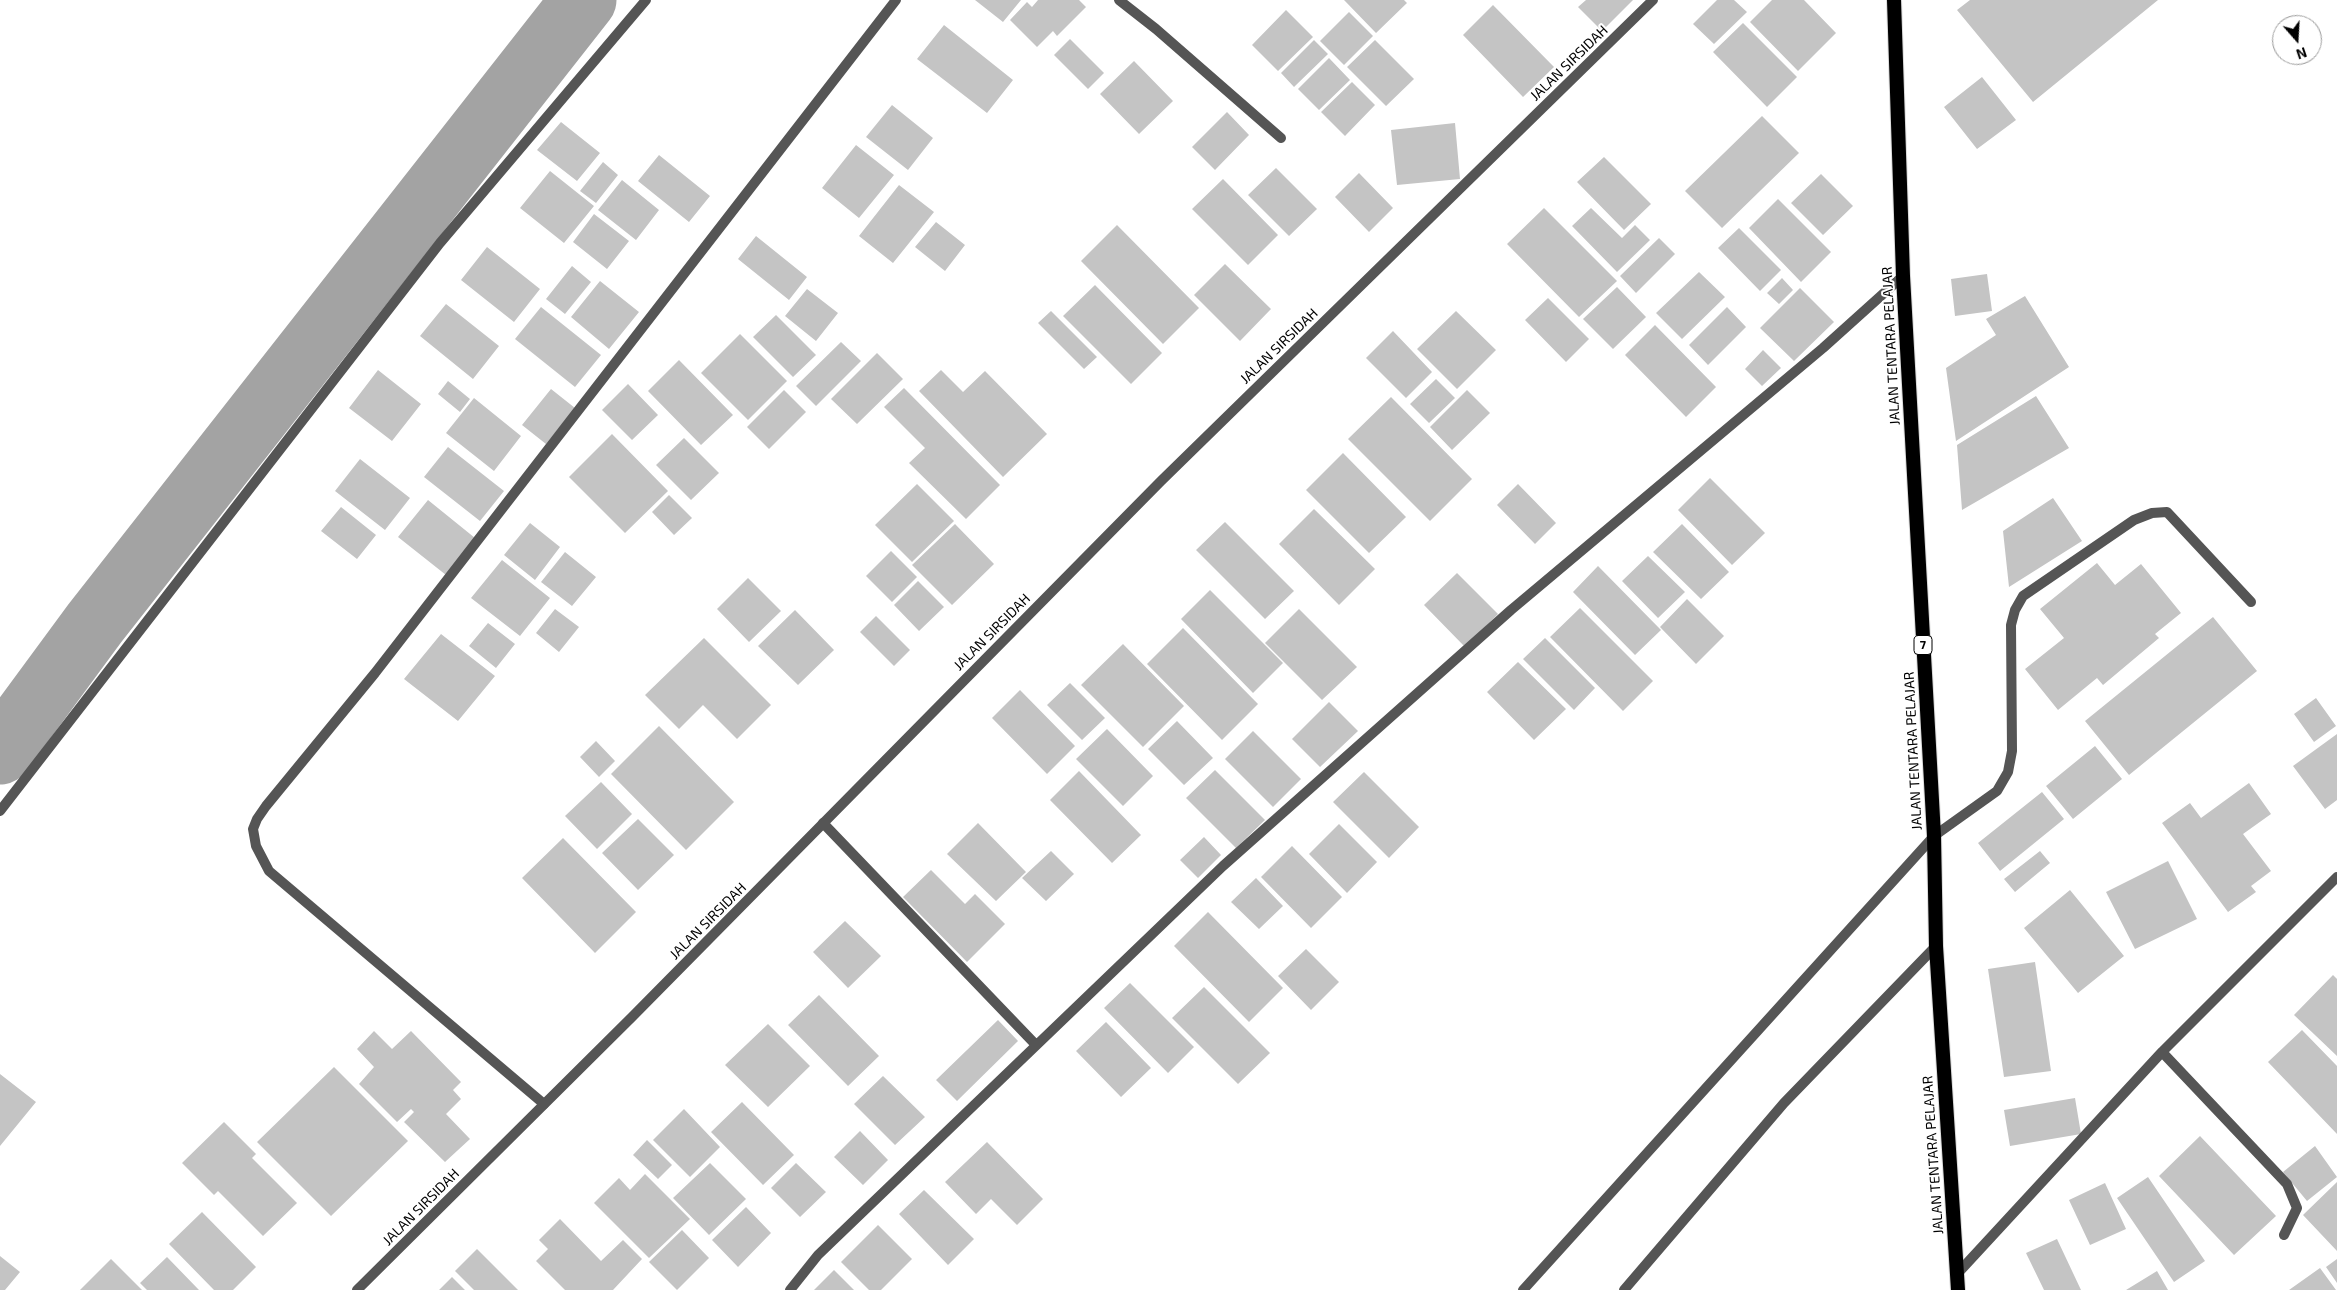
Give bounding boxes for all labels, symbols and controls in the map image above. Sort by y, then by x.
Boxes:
north arrow [2272,15,2322,65]
street label: JALAN SIRSIDAH [1527,22,1611,104]
text: N [2294,44,2309,63]
street label: JALAN TENTARA PELAJAR [1878,266,1904,426]
street label: JALAN SIRSIDAH [1237,305,1321,387]
street label: JALAN SIRSIDAH [950,590,1034,674]
road number: 7 [1914,636,1932,654]
street label: JALAN TENTARA PELAJAR [1900,671,1926,831]
street label: JALAN SIRSIDAH [666,879,750,963]
street label: JALAN TENTARA PELAJAR [1919,1075,1947,1235]
street label: JALAN SIRSIDAH [379,1165,463,1249]

